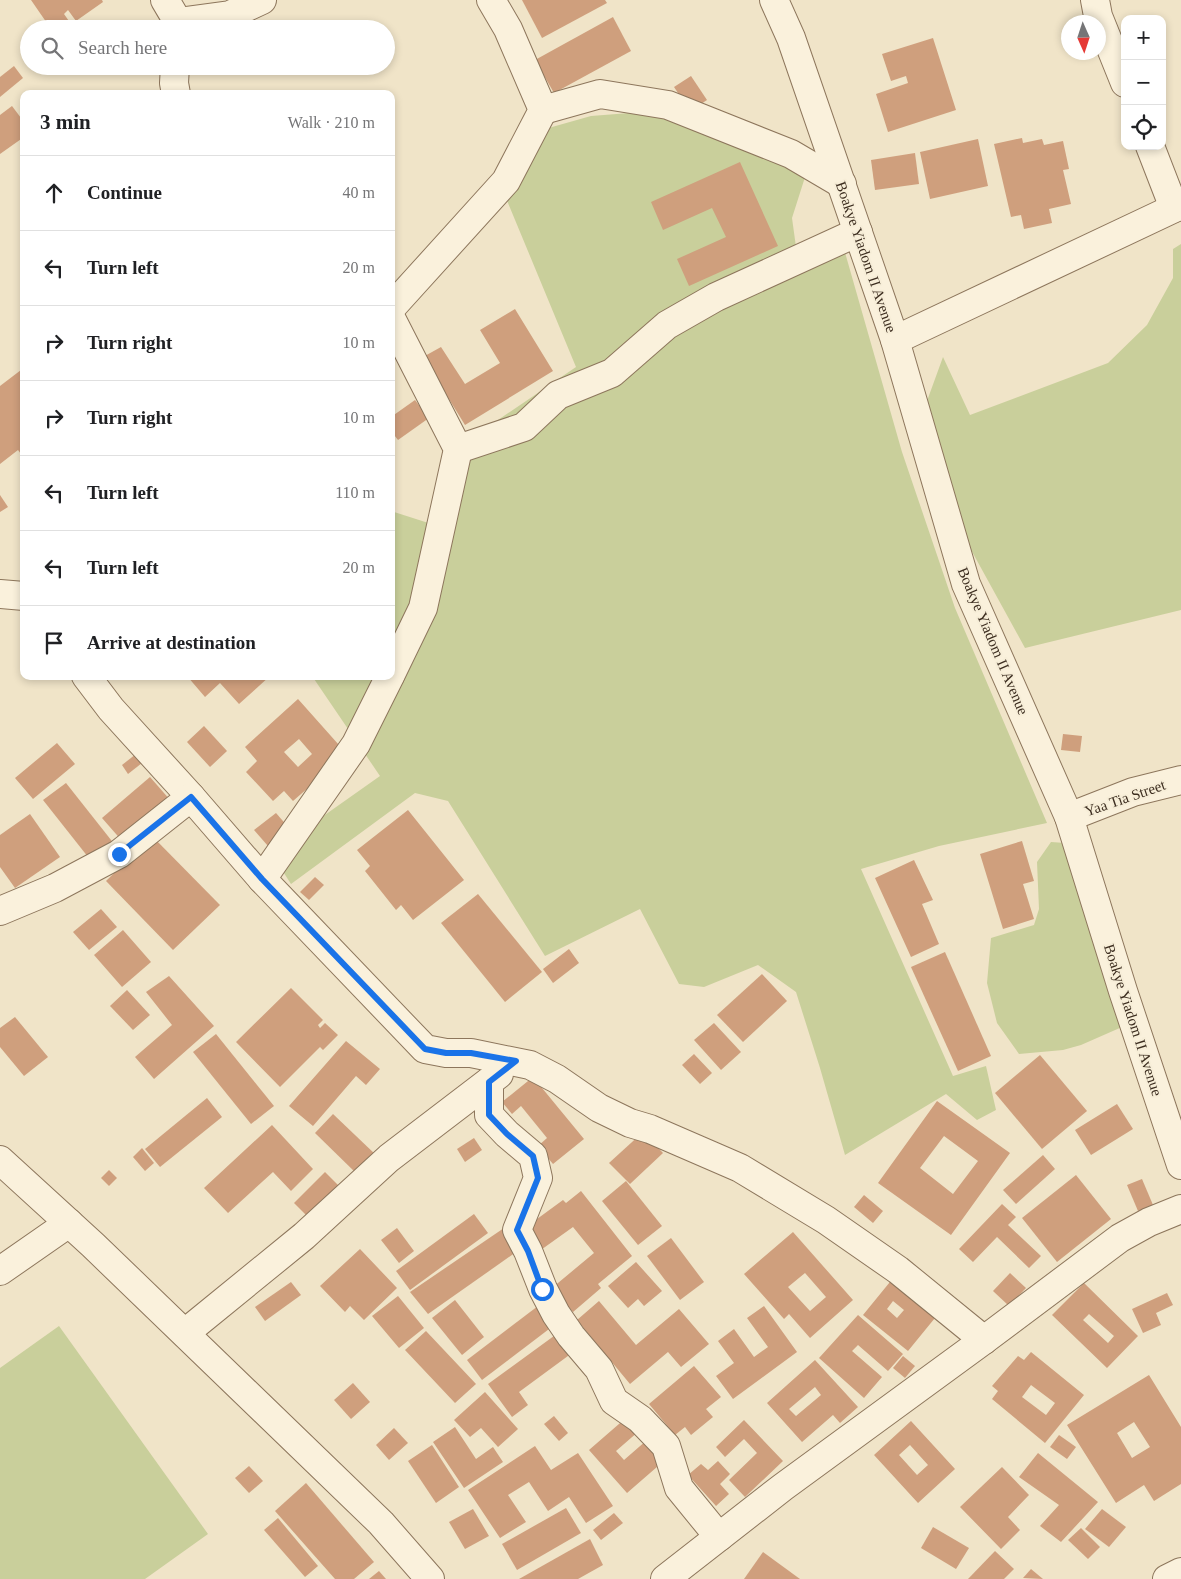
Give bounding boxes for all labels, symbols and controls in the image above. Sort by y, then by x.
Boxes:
north arrow [1061,15,1106,60]
map controls [1121,15,1166,150]
button: + [1121,15,1166,60]
search box [20,20,395,75]
icon: search [38,34,66,62]
text: Search here [78,37,167,58]
button: − [1121,60,1166,105]
button: locate [1121,105,1166,150]
text: 3 min [40,110,91,134]
text: Walk · 210 m [288,114,375,131]
icon: ahead [40,179,68,207]
street label: Boakye Yiadom II Avenue [833,179,900,335]
text: Continue [87,182,162,203]
text: 40 m [343,184,375,201]
icon: left [40,254,68,282]
text: Turn left [87,257,159,278]
text: 20 m [343,259,375,276]
icon: right [40,329,68,357]
text: Turn right [87,332,172,353]
text: 10 m [343,334,375,351]
icon: right [40,404,68,432]
text: Turn right [87,407,172,428]
text: 10 m [343,409,375,426]
icon: left [40,479,68,507]
text: Turn left [87,482,159,503]
text: 110 m [335,484,375,501]
icon: left [40,554,68,582]
text: Turn left [87,557,159,578]
text: 20 m [343,559,375,576]
street label: Boakye Yiadom II Avenue [955,565,1032,717]
icon: arrive [40,629,68,657]
text: Arrive at destination [87,632,256,653]
street label: Yaa Tia Street [1083,776,1168,819]
route end [108,843,131,866]
street label: Boakye Yiadom II Avenue [1101,942,1165,1098]
route start [531,1278,554,1301]

